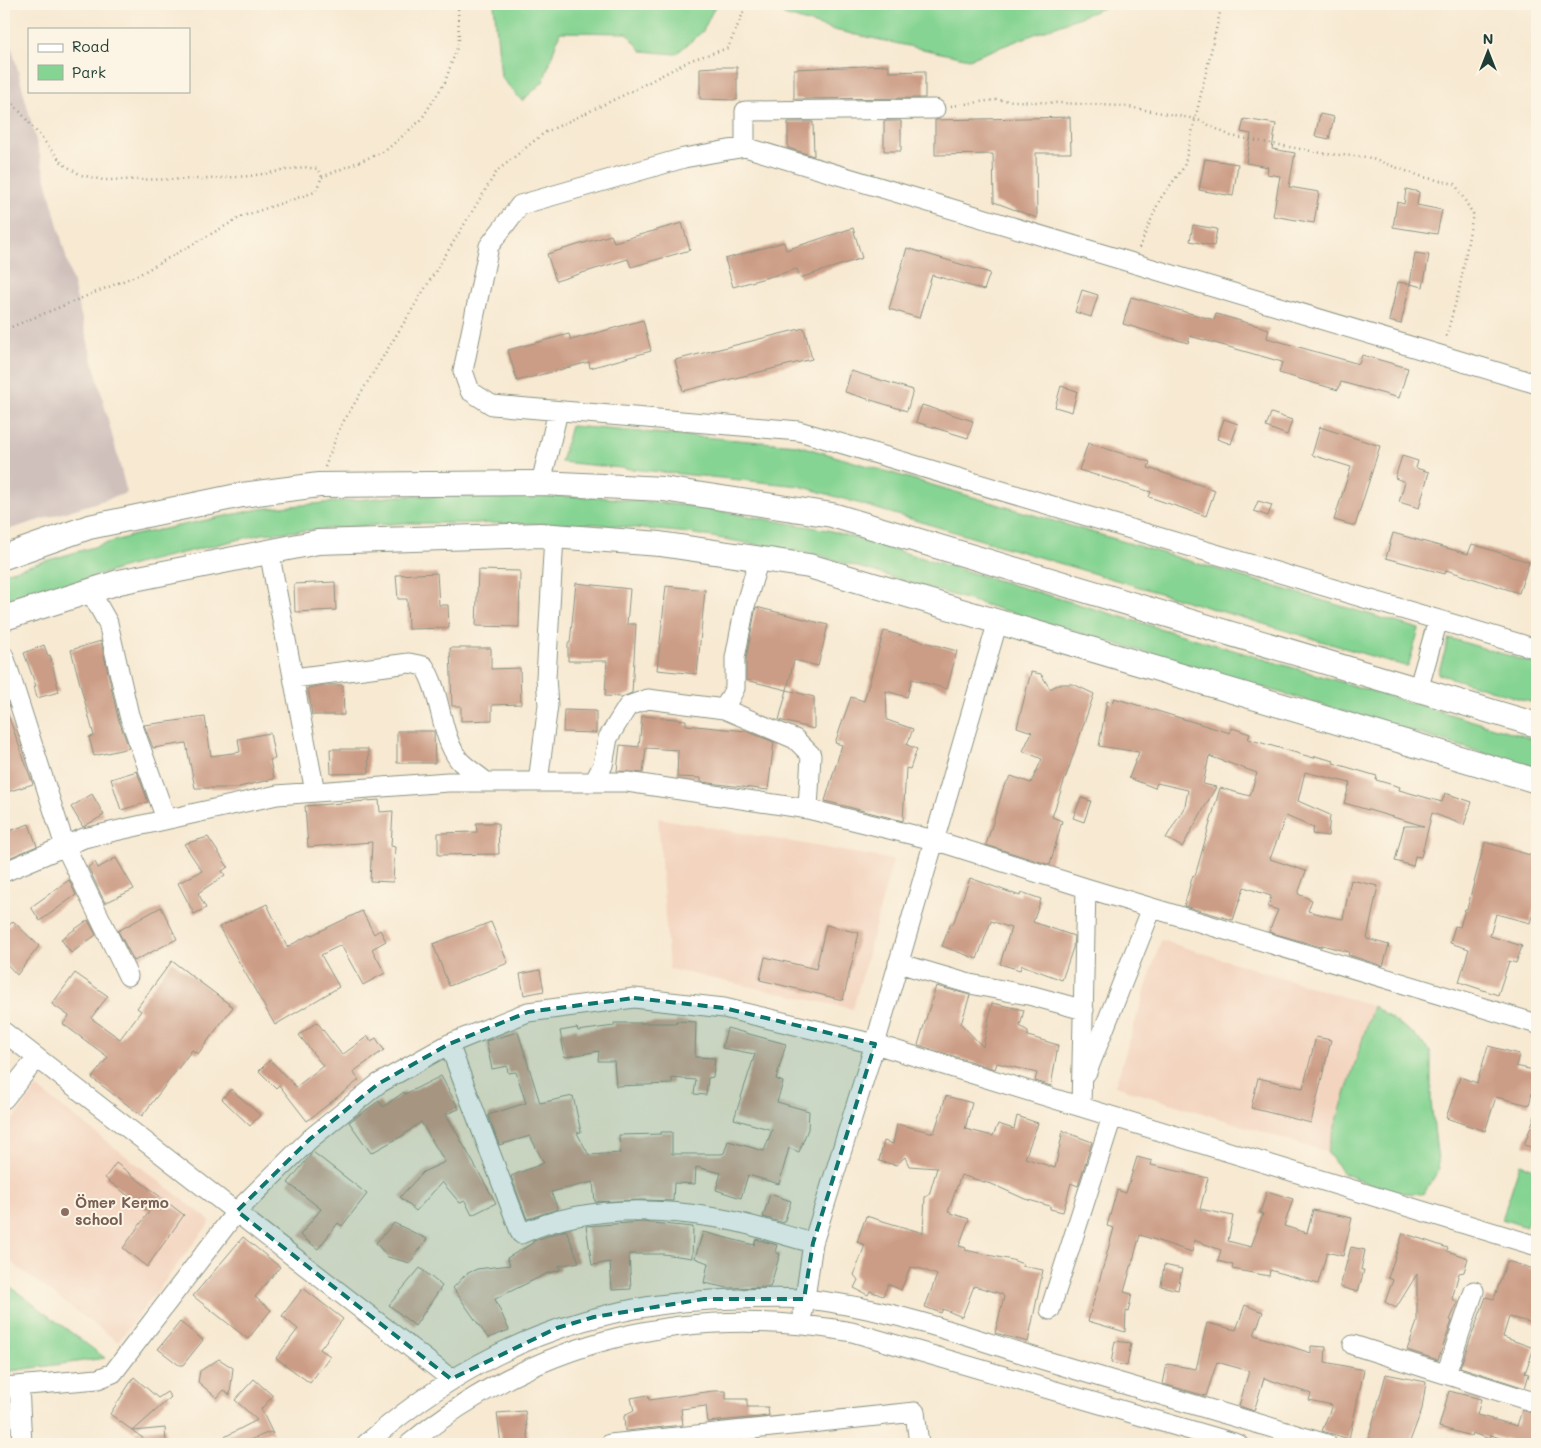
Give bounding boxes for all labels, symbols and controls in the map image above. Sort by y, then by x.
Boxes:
legend [28,28,190,92]
north arrow [1464,28,1514,78]
text: N [1483,29,1493,48]
text: Road [72,36,109,56]
text: Park [72,62,106,82]
place label: Ömer Kermo school [75,1192,169,1229]
marker: Ömer Kermo school [59,1206,71,1218]

